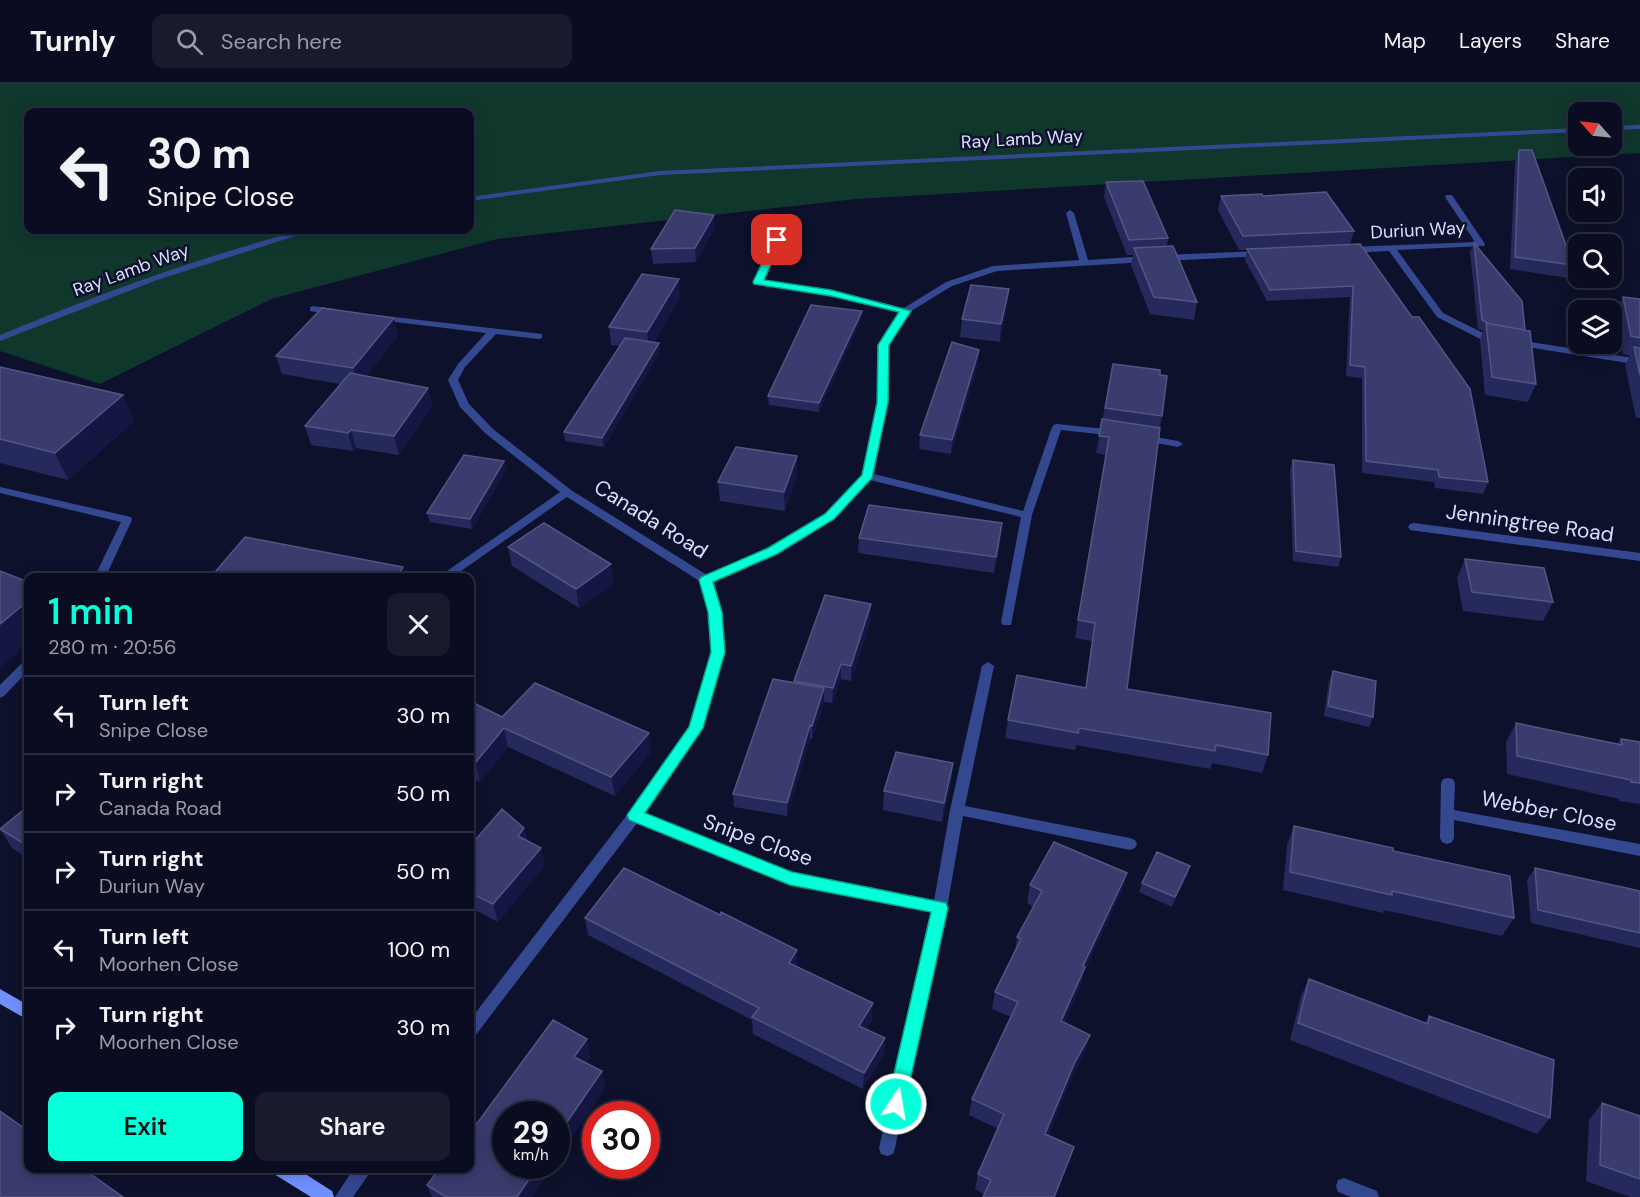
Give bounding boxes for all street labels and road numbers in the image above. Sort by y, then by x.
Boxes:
street label: Ray Lamb Way [960,124,1084,154]
street label: Duriun Way [1370,216,1466,244]
street label: Ray Lamb Way [69,238,193,302]
street label: Canada Road [589,473,713,565]
street label: Jenningtree Road [1444,497,1616,549]
street label: Webber Close [1479,784,1619,838]
street label: Snipe Close [699,807,817,873]

